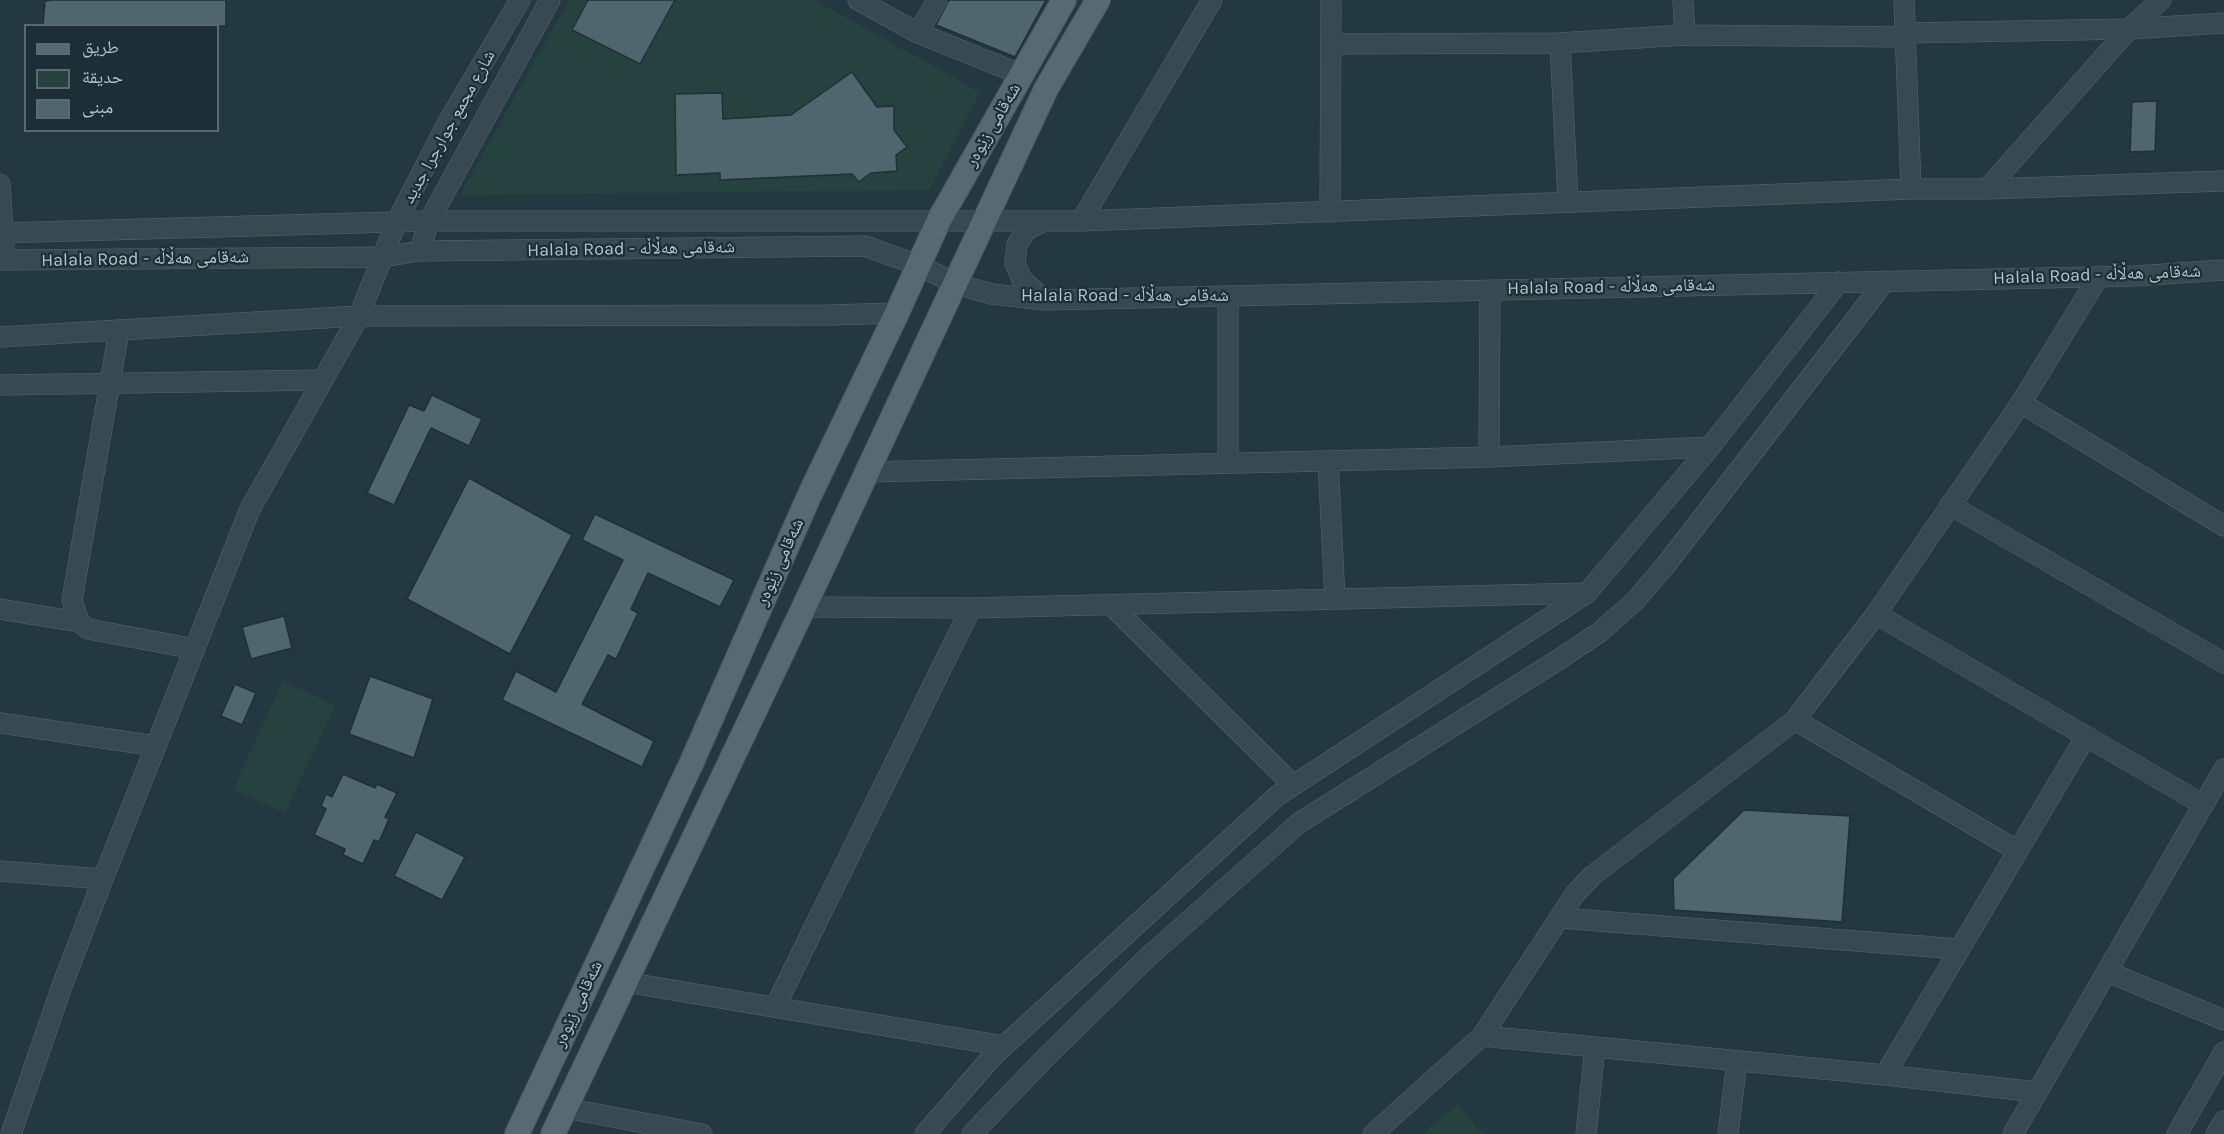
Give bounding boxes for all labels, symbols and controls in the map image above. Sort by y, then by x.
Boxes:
legend [24,24,219,132]
text: طريق [82,36,119,58]
street label: شارع مجمع جوارجرا جديد [398,47,500,207]
text: حديقة [82,66,123,88]
street label: شەقامی زێوەر [960,79,1026,171]
text: مبنى [82,96,113,118]
street label: Halala Road - شەقامی هەڵاڵە [527,236,735,262]
street label: Halala Road - شەقامی هەڵاڵە [41,246,249,272]
street label: Halala Road - شەقامی هەڵاڵە [1993,261,2201,289]
street label: Halala Road - شەقامی هەڵاڵە [1507,274,1715,300]
street label: Halala Road - شەقامی هەڵاڵە [1021,285,1229,307]
street label: شەقامی زێوەر [751,515,809,609]
street label: شەقامی زێوەر [549,957,607,1051]

